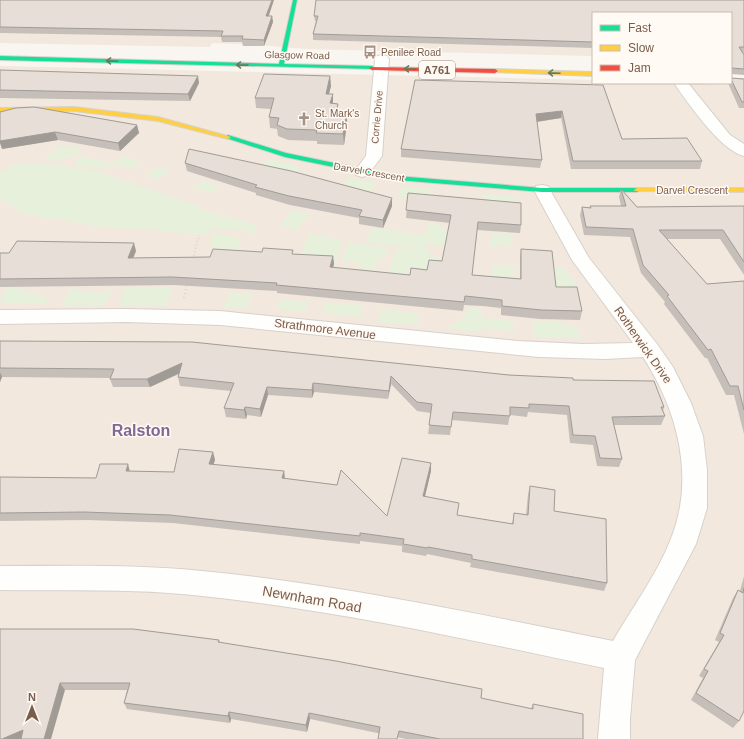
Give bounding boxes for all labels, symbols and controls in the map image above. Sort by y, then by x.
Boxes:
legend [592,12,732,84]
text: Fast [628,21,652,35]
text: Slow [628,41,654,55]
bus stop icon: Penilee Road [362,44,378,60]
place label: Penilee Road [381,47,441,58]
street label: Glasgow Road [264,49,330,61]
one-way arrow [106,58,119,65]
one-way arrow [236,61,249,69]
road number: A761 [419,61,455,79]
text: Jam [628,61,651,75]
one-way arrow [404,65,417,73]
one-way arrow [548,69,561,77]
street label: Corrie Drive [369,90,385,144]
place label: St. Mark's Church [315,108,359,131]
church icon: St. Mark's Church [296,111,312,127]
street label: Darvel Crescent [333,160,405,184]
street label: Darvel Crescent [656,185,728,196]
street label: Rotherwick Drive [611,304,675,386]
street label: Strathmore Avenue [273,316,377,342]
district label: Ralston [112,422,170,439]
street label: Newnham Road [261,582,363,616]
north arrow [12,687,52,727]
text: N [28,691,36,703]

